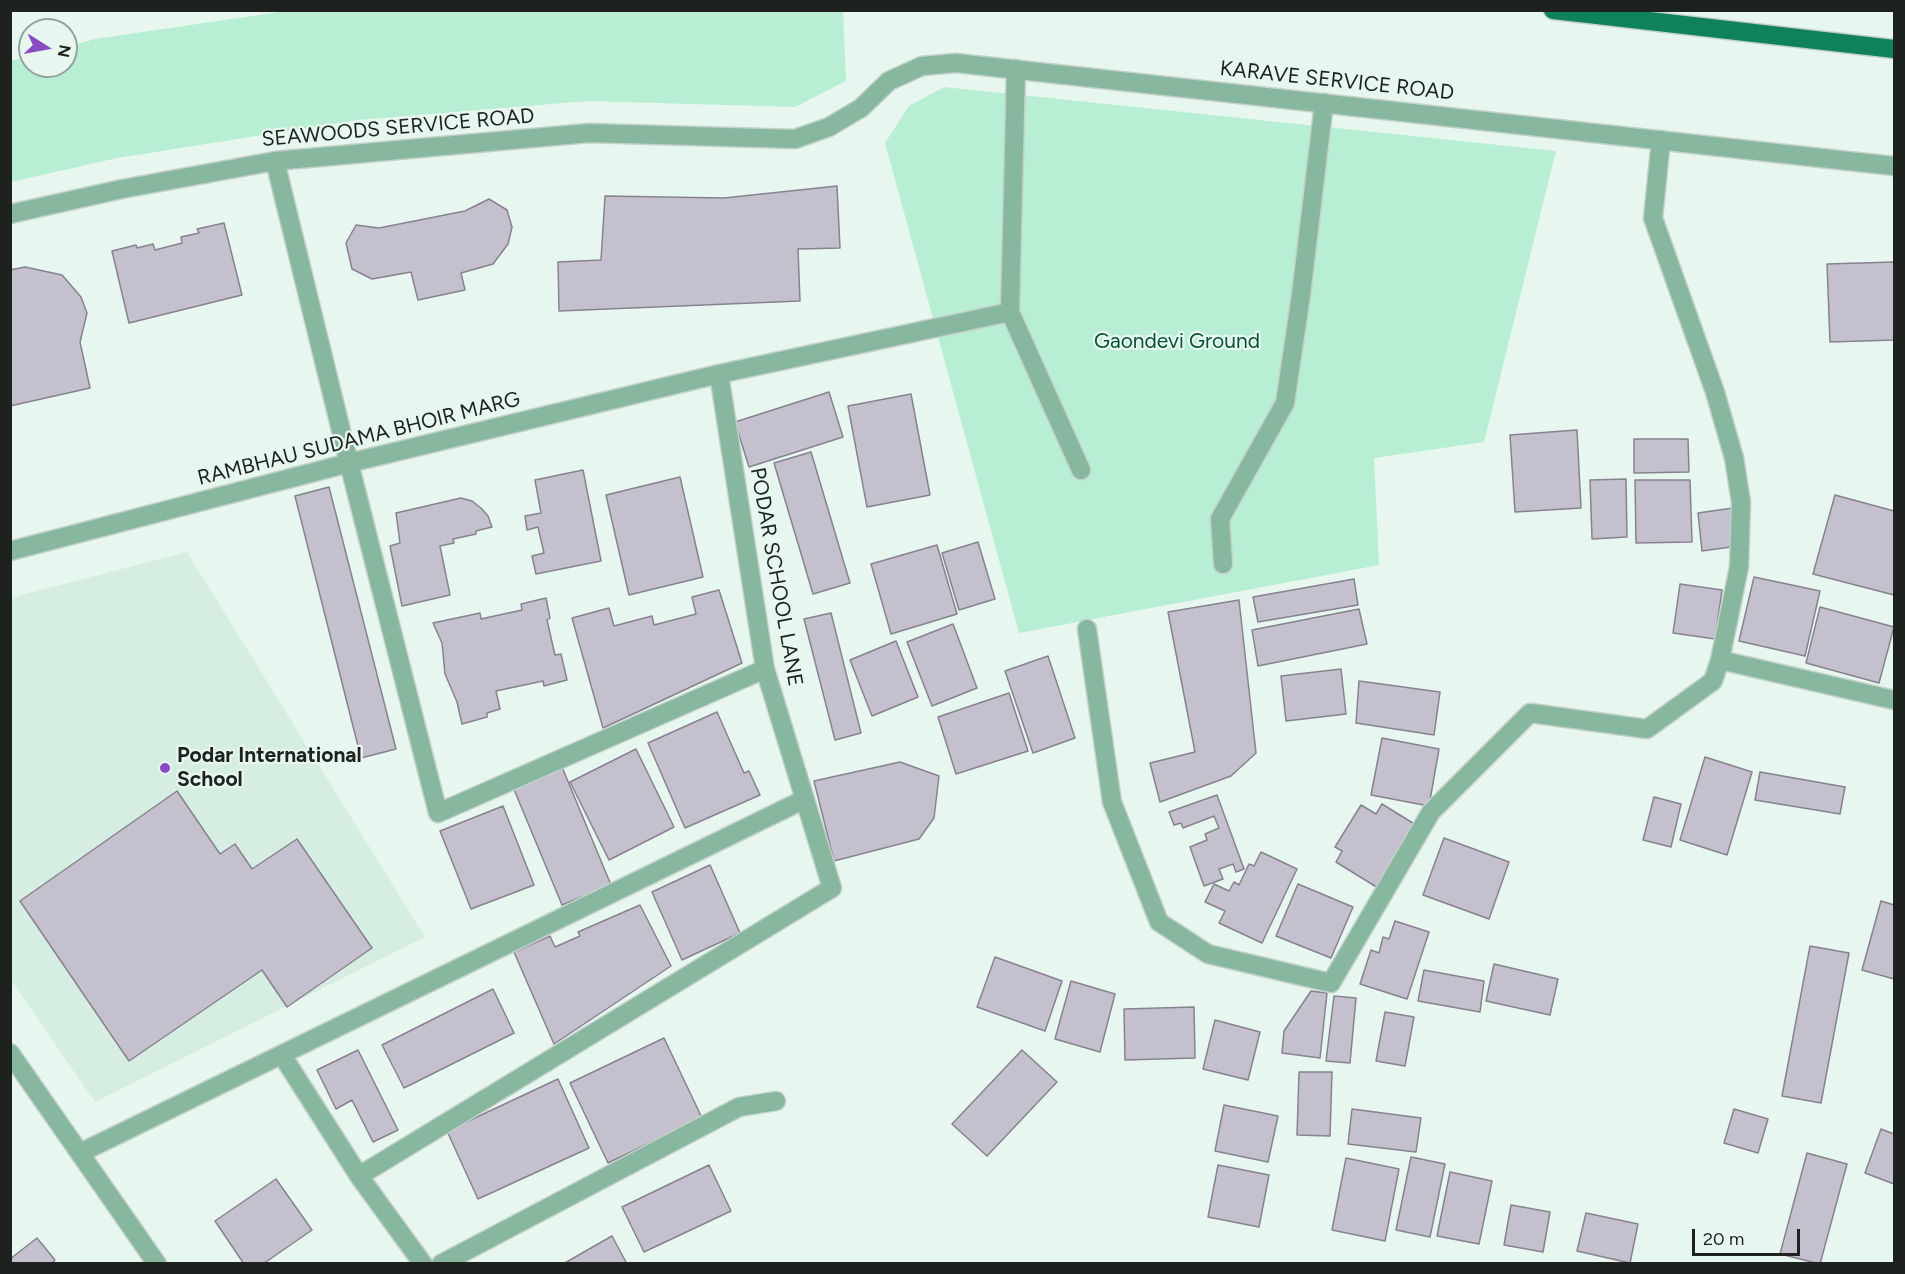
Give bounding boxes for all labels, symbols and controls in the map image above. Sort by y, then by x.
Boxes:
north arrow [18,18,78,78]
text: N [54,43,75,59]
street label: KARAVE SERVICE ROAD [1219,56,1455,106]
street label: SEAWOODS SERVICE ROAD [261,104,535,152]
park label: Gaondevi Ground [1094,329,1260,355]
street label: RAMBHAU SUDAMA BHOIR MARG [195,387,523,491]
street label: PODAR SCHOOL LANE [744,466,808,688]
place label: Podar International School [177,743,362,793]
marker: Podar International School [158,761,172,775]
scale bar [1695,1217,1803,1255]
text: 20 m [1703,1228,1744,1250]

